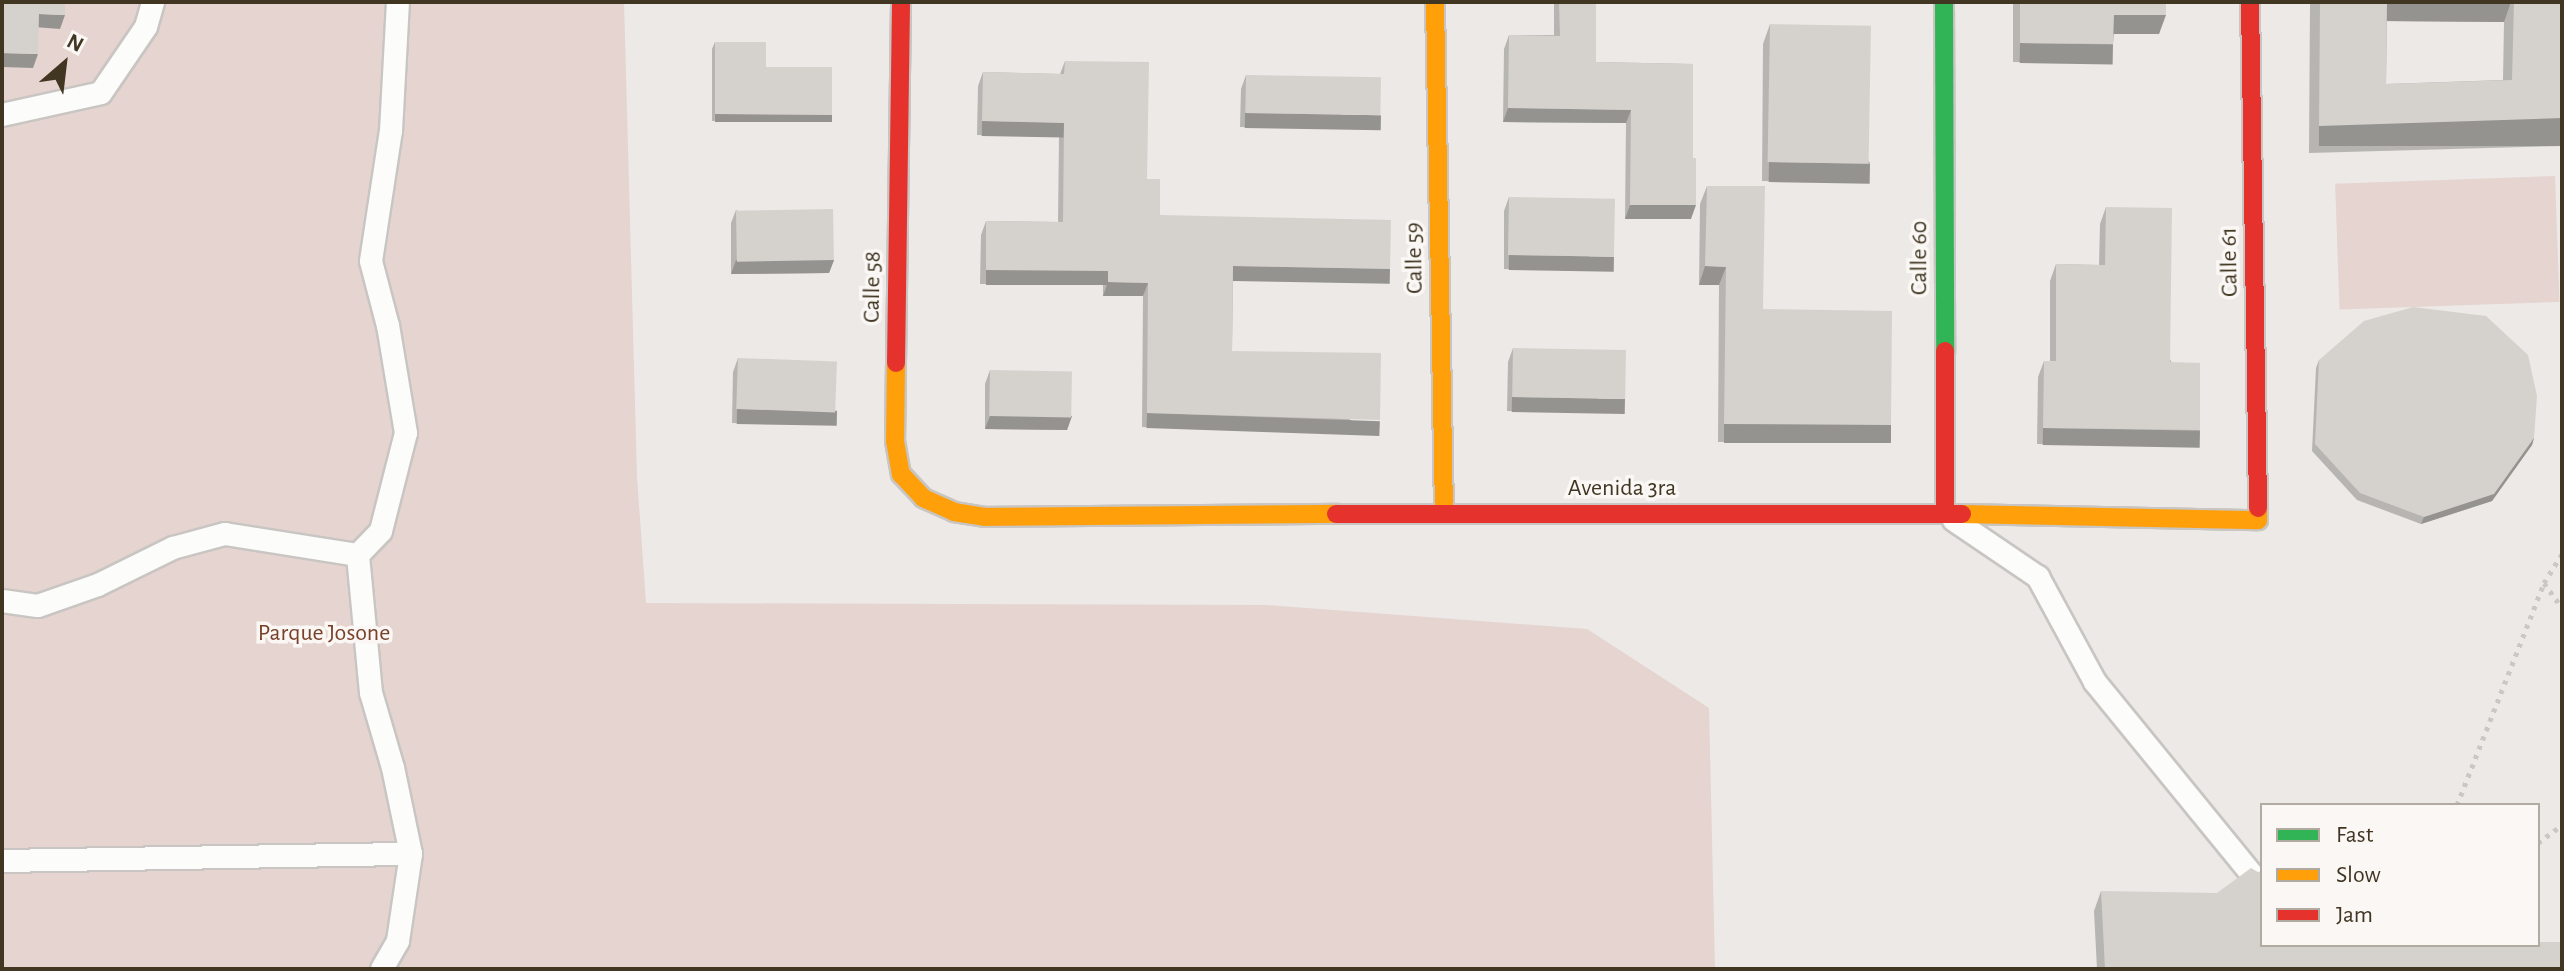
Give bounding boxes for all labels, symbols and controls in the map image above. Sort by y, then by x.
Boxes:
north arrow [24,24,104,104]
text: N [63,30,87,56]
street label: Calle 60 [1906,221,1934,295]
street label: Calle 59 [1400,222,1430,294]
street label: Calle 61 [2215,227,2245,297]
street label: Calle 58 [858,251,888,323]
street label: Avenida 3ra [1568,475,1676,503]
park label: Parque Josone [258,620,390,648]
legend [2260,803,2540,947]
text: Fast [2336,823,2373,847]
text: Slow [2336,863,2381,887]
text: Jam [2336,903,2373,927]

